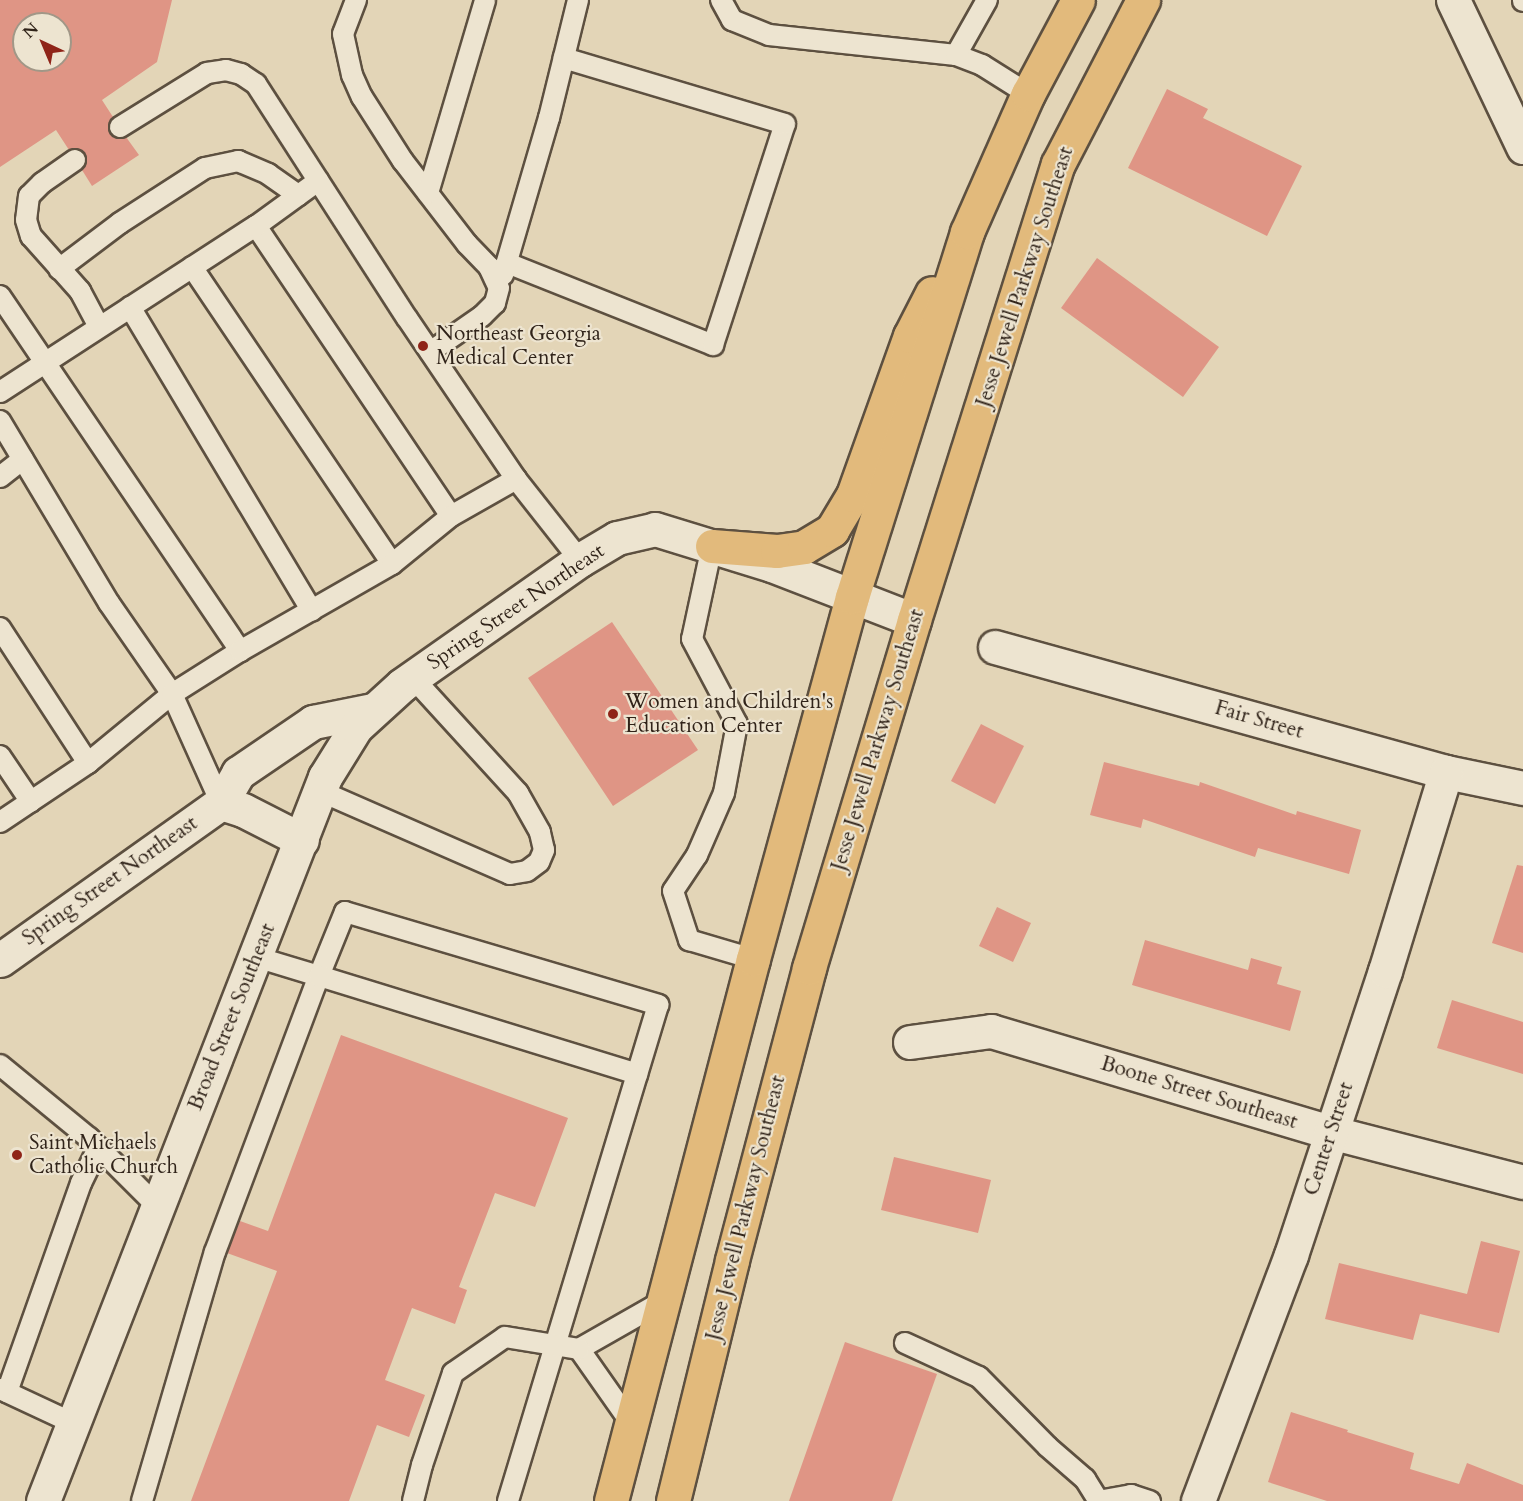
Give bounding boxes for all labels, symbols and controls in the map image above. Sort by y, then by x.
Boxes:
north arrow [12,12,72,72]
text: N [18,18,44,43]
street label: Jesse Jewell Parkway Southeast [971,144,1079,410]
place label: Northeast Georgia Medical Center [436,321,601,371]
marker: Northeast Georgia Medical Center [414,337,432,355]
street label: Spring Street Northeast [423,538,609,676]
street label: Jesse Jewell Parkway Southeast [826,606,930,874]
place label: Women and Children's Education Center [625,689,833,739]
street label: Fair Street [1212,695,1306,745]
marker: Women and Children's Education Center [606,707,620,721]
street label: Spring Street Northeast [18,811,202,951]
street label: Broad Street Southeast [183,920,281,1114]
street label: Boone Street Southeast [1098,1051,1300,1135]
street label: Jesse Jewell Parkway Southeast [701,1073,791,1343]
street label: Center Street [1299,1079,1359,1199]
place label: Saint Michaels Catholic Church [29,1130,178,1180]
marker: Saint Michaels Catholic Church [10,1148,24,1162]

